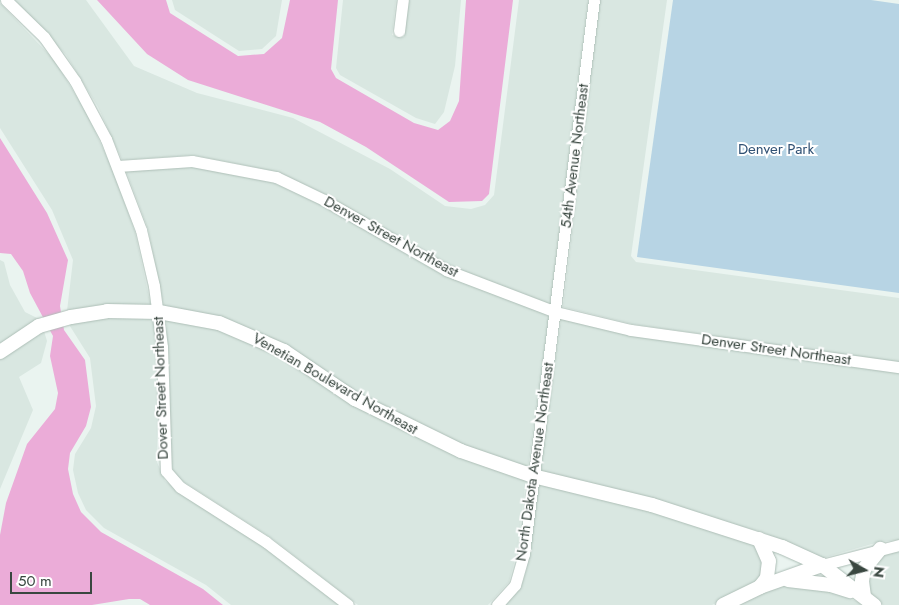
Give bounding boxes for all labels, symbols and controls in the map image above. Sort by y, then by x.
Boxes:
street label: 54th Avenue Northeast [557,83,593,229]
park label: Denver Park [738,141,814,159]
street label: Denver Street Northeast [321,193,461,281]
street label: Dover Street Northeast [150,316,172,460]
street label: Venetian Boulevard Northeast [249,329,421,439]
street label: Denver Street Northeast [700,331,852,369]
street label: North Dakota Avenue Northeast [512,361,558,563]
north arrow [839,545,889,595]
scale bar [12,562,95,594]
text: N [868,565,890,579]
text: 50 m [18,570,52,592]

